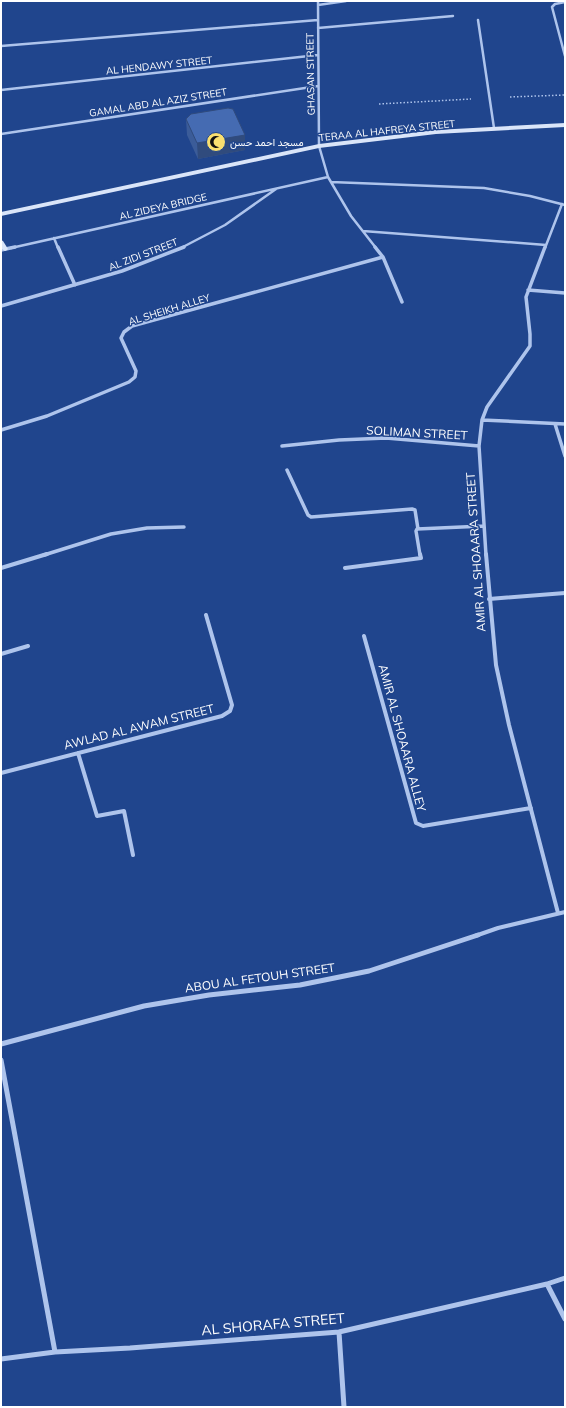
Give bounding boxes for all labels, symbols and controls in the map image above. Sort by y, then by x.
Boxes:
street label: GHASAN STREET [303,33,318,115]
street label: AL HENDAWY STREET [105,53,213,78]
street label: GAMAL ABD AL AZIZ STREET [88,85,228,120]
street label: TERAA AL HAFREYA STREET [318,117,456,144]
mosque icon: مسجد احمد حسن [205,131,227,153]
place label: مسجد احمد حسن [230,136,304,149]
street label: AL ZIDEYA BRIDGE [118,190,208,223]
street label: AL ZIDI STREET [107,235,180,274]
street label: AL SHEIKH ALLEY [127,291,212,328]
street label: SOLIMAN STREET [366,422,469,443]
street label: AMIR AL SHOAARA STREET [462,471,489,632]
street label: AMIR AL SHOAARA ALLEY [376,663,430,814]
street label: AWLAD AL AWAM STREET [62,700,216,752]
street label: ABOU AL FETOUH STREET [184,959,337,995]
street label: AL SHORAFA STREET [200,1309,346,1339]

